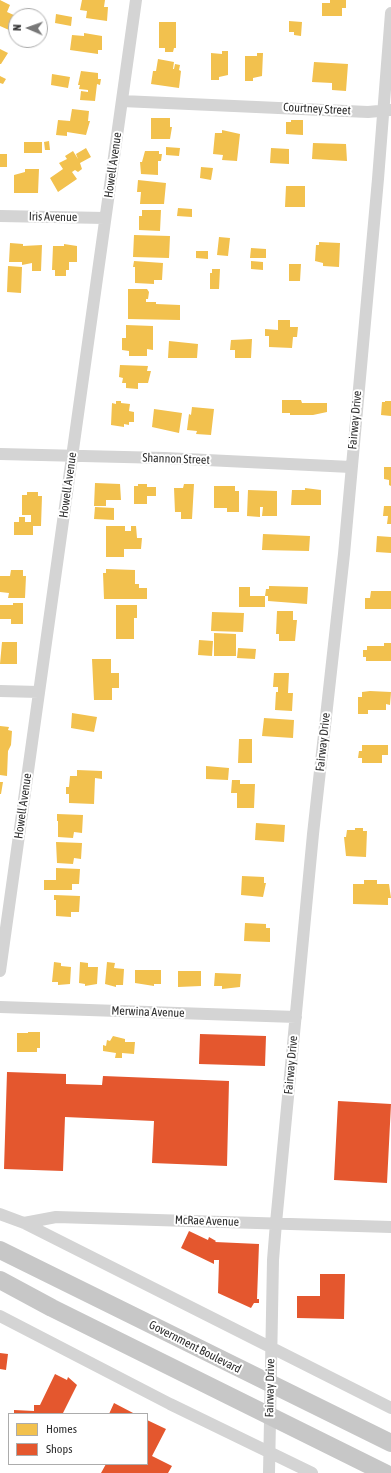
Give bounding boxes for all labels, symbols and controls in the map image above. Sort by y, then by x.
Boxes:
north arrow [8,8,48,48]
text: N [11,24,23,31]
street label: Courtney Street [283,100,351,118]
street label: Howell Avenue [101,131,125,199]
street label: Iris Avenue [29,209,77,225]
street label: Fairway Drive [345,390,365,450]
street label: Howell Avenue [56,451,80,519]
street label: Shannon Street [142,451,210,467]
street label: Fairway Drive [313,712,333,772]
street label: Howell Avenue [11,772,35,840]
street label: Merwina Avenue [111,1004,185,1020]
street label: Fairway Drive [281,1035,301,1095]
street label: McRae Avenue [175,1213,239,1229]
street label: Government Boulevard [146,1318,244,1376]
street label: Fairway Drive [262,1358,278,1418]
legend [8,1413,148,1465]
text: Homes [46,1422,77,1436]
text: Shops [46,1442,72,1456]

